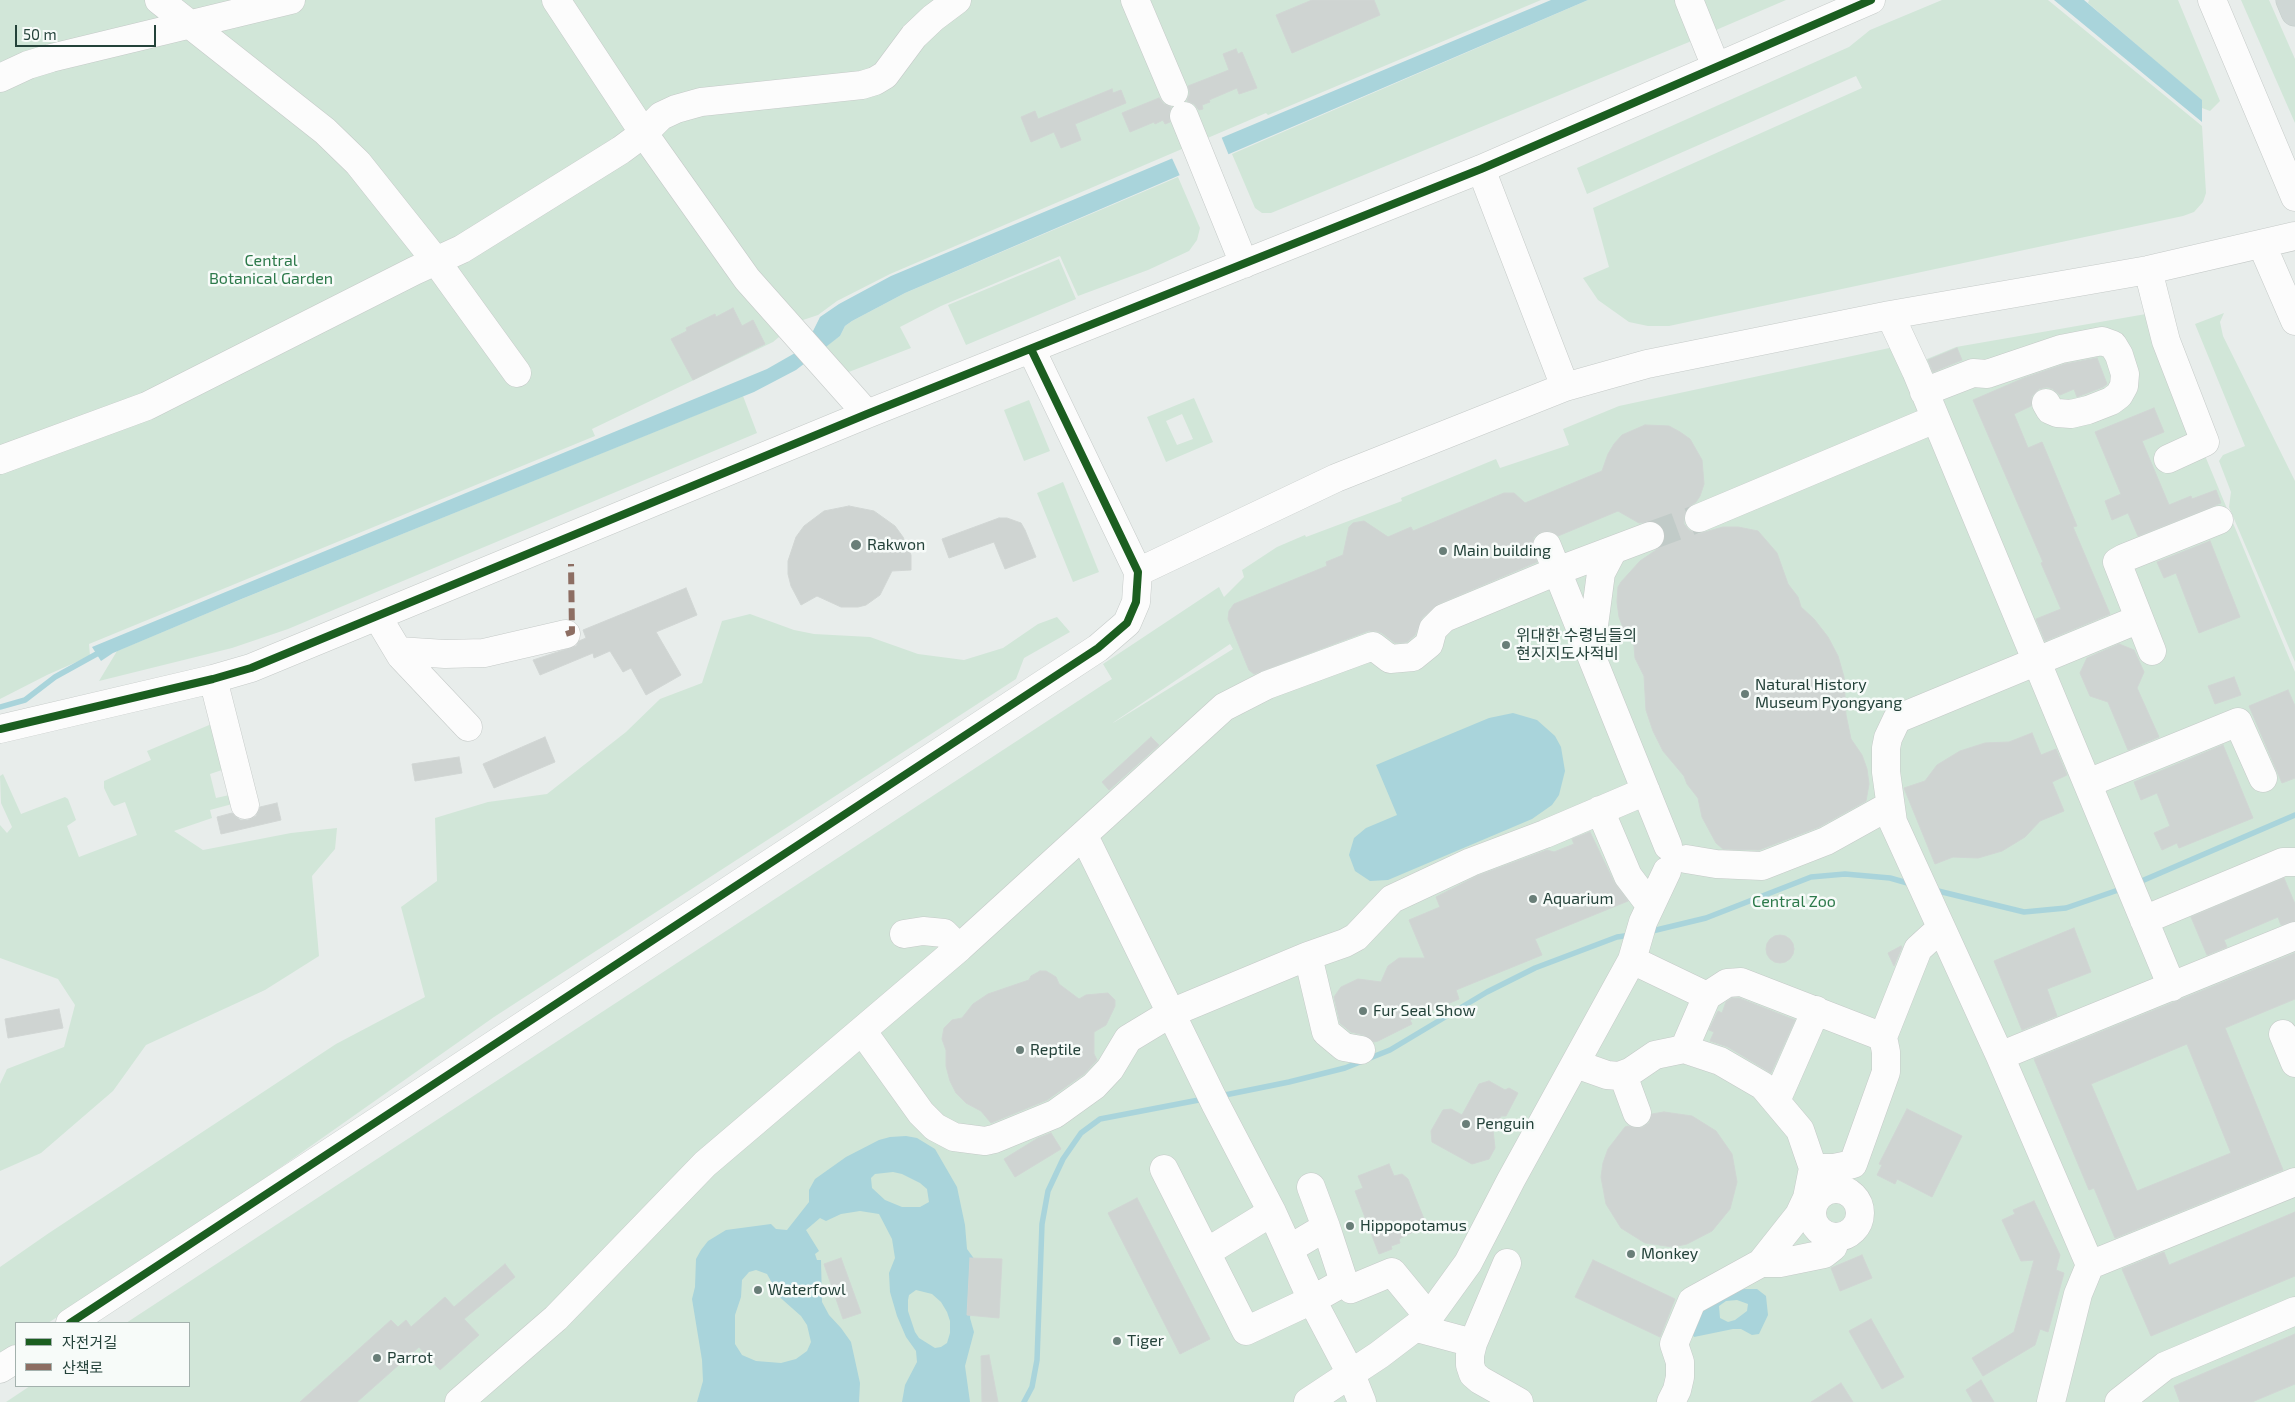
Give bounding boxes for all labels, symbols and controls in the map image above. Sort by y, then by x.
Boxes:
scale bar [18,15,159,47]
text: 50 m [23,25,57,43]
park label: Central Botanical Garden [209,251,333,289]
place label: Rakwon [867,535,925,555]
marker: Rakwon [849,538,863,552]
place label: Main building [1453,541,1551,561]
marker: Main building [1437,545,1449,557]
place label: 위대한 수령님들의 현지지도사적비 [1516,626,1637,664]
marker: 위대한 수령님들의 현지지도사적비 [1500,639,1512,651]
place label: Natural History Museum Pyongyang [1755,675,1902,713]
marker: Natural History Museum Pyongyang [1739,688,1751,700]
place label: Aquarium [1543,889,1613,909]
park label: Central Zoo [1752,892,1836,912]
marker: Aquarium [1527,893,1539,905]
place label: Fur Seal Show [1373,1001,1476,1021]
marker: Fur Seal Show [1357,1005,1369,1017]
place label: Reptile [1030,1040,1081,1060]
marker: Reptile [1014,1044,1026,1056]
place label: Penguin [1476,1114,1535,1134]
marker: Penguin [1460,1118,1472,1130]
place label: Hippopotamus [1360,1216,1467,1236]
marker: Hippopotamus [1344,1220,1356,1232]
place label: Monkey [1641,1244,1698,1264]
marker: Monkey [1625,1248,1637,1260]
place label: Waterfowl [768,1280,846,1300]
marker: Waterfowl [752,1284,764,1296]
legend [15,1322,190,1387]
place label: Tiger [1127,1331,1164,1351]
text: 자전거길 [62,1333,117,1351]
marker: Tiger [1111,1335,1123,1347]
place label: Parrot [387,1348,433,1368]
marker: Parrot [371,1352,383,1364]
text: 산책로 [62,1358,103,1376]

